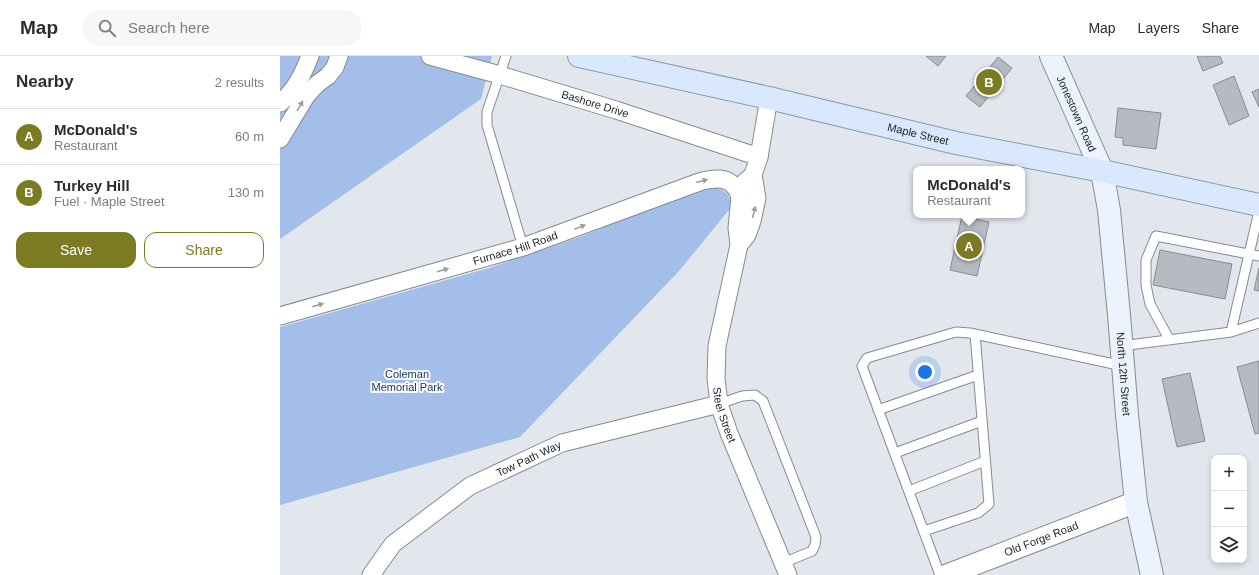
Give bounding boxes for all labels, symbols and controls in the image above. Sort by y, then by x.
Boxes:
search box [82,10,362,46]
text: Map [20,17,58,38]
icon: search [96,17,118,39]
text: Search here [128,19,210,36]
text: Map [1088,20,1116,36]
text: Layers [1138,20,1180,36]
text: Share [1202,20,1239,36]
pin: B [976,67,1002,97]
text: Nearby [16,72,74,91]
street label: Jonestown Road [1054,74,1099,154]
text: 2 results [215,75,264,90]
street label: Bashore Drive [560,88,630,120]
one-way arrow [297,100,304,112]
text: McDonald's [54,121,138,138]
street label: Maple Street [886,121,950,147]
text: A [24,129,34,144]
text: 60 m [235,129,264,144]
text: Restaurant [54,138,118,153]
popup [913,166,1025,218]
text: McDonald's [927,176,1011,193]
text: Turkey Hill [54,177,130,194]
one-way arrow [696,178,708,184]
text: B [24,185,34,200]
text: 130 m [228,185,264,200]
text: Restaurant [927,193,991,208]
text: Fuel · Maple Street [54,194,165,209]
one-way arrow [752,206,758,218]
one-way arrow [574,223,586,229]
street label: Furnace Hill Road [472,229,559,267]
pin: A [956,231,982,261]
button: Save [16,232,136,268]
button: Share [144,232,264,268]
one-way arrow [437,267,449,273]
one-way arrow [312,302,324,308]
street label: North 12th Street [1114,332,1133,416]
your location [915,362,935,382]
park label: Coleman Memorial Park [372,368,443,393]
street label: Steel Street [711,386,738,444]
street label: Tow Path Way [494,438,563,479]
map controls [1211,455,1247,563]
button: + [1211,455,1247,491]
button: − [1211,491,1247,527]
street label: Old Forge Road [1002,519,1080,558]
button: layers [1211,527,1247,563]

